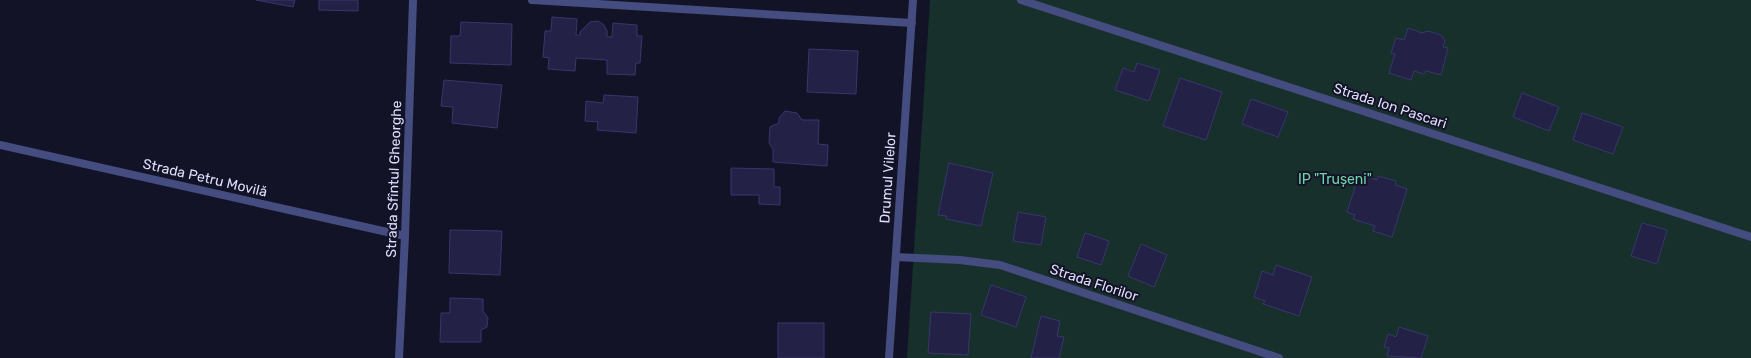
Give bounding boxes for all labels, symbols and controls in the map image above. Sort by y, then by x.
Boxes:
street label: Strada Ion Pascari [1331,80,1449,132]
street label: Strada Sfîntul Gheorghe [383,100,405,258]
street label: Drumul Vilelor [876,131,900,224]
street label: Strada Petru Movilă [141,155,269,201]
park label: IP "Trușeni" [1298,171,1372,188]
street label: Strada Florilor [1048,261,1141,305]

